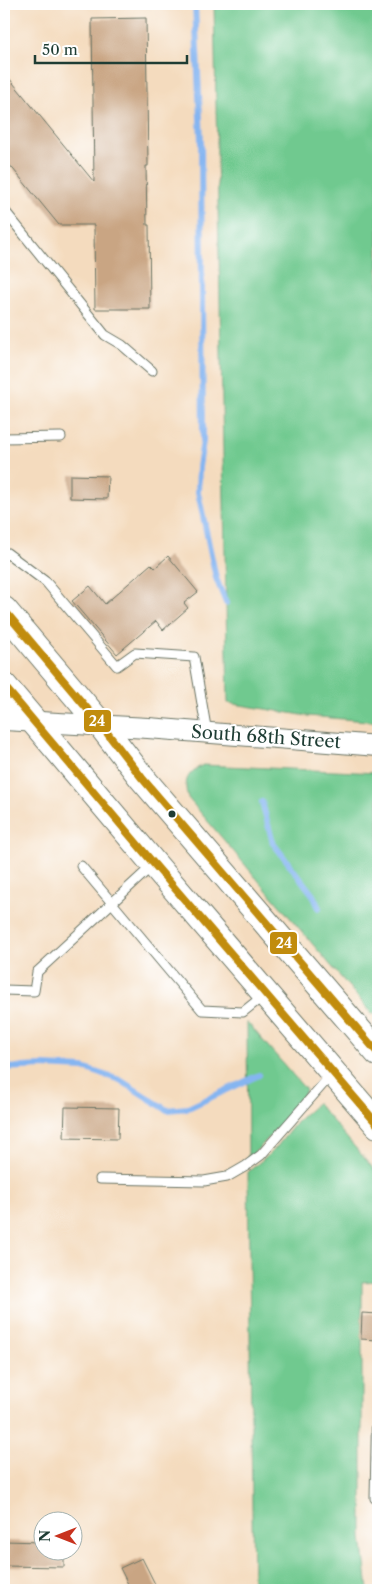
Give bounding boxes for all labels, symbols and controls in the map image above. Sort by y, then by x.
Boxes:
scale bar [35,32,188,64]
text: 50 m [42,40,78,59]
line badge: 24 [83,709,112,733]
text: 24 [89,712,105,730]
street label: South 68th Street [190,721,342,753]
unlabelled marker [167,809,177,819]
line badge: 24 [269,931,298,955]
text: 24 [276,934,292,952]
north arrow [32,1512,82,1562]
text: N [36,1530,54,1542]

